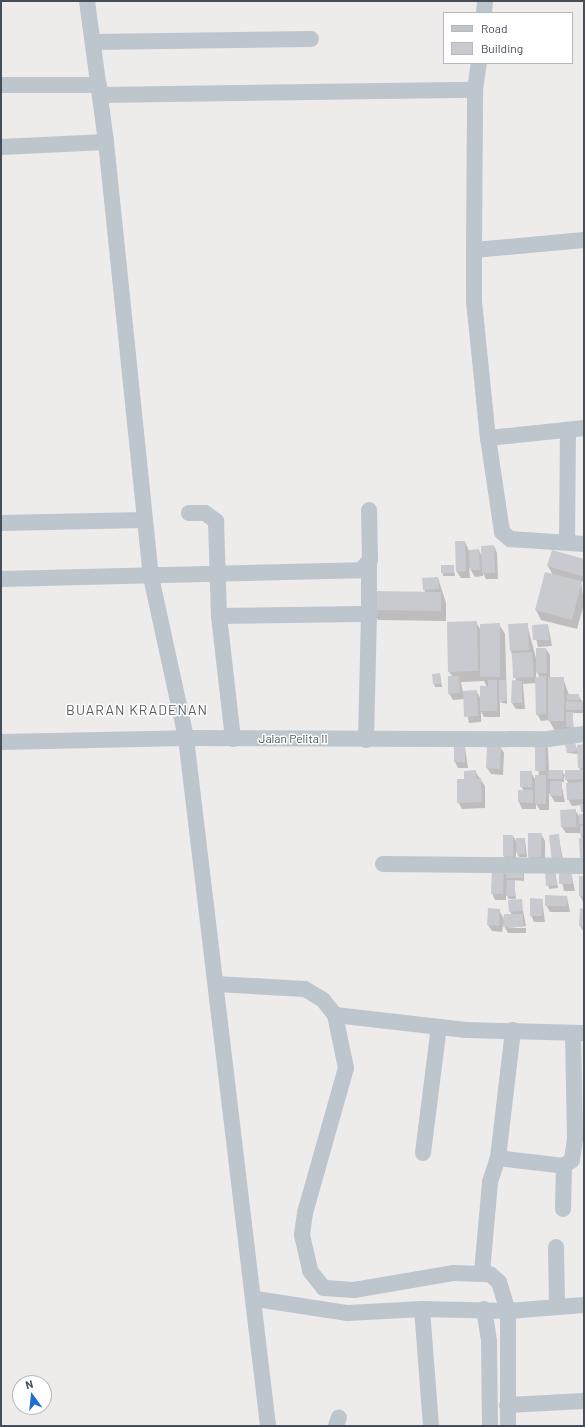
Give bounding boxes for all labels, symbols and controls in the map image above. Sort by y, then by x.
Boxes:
legend [443,12,573,64]
text: Road [481,21,508,35]
text: Building [481,41,523,55]
district label: BUARAN KRADENAN [66,702,208,718]
street label: Jalan Pelita II [258,732,328,746]
north arrow [12,1375,52,1415]
text: N [24,1377,34,1391]

